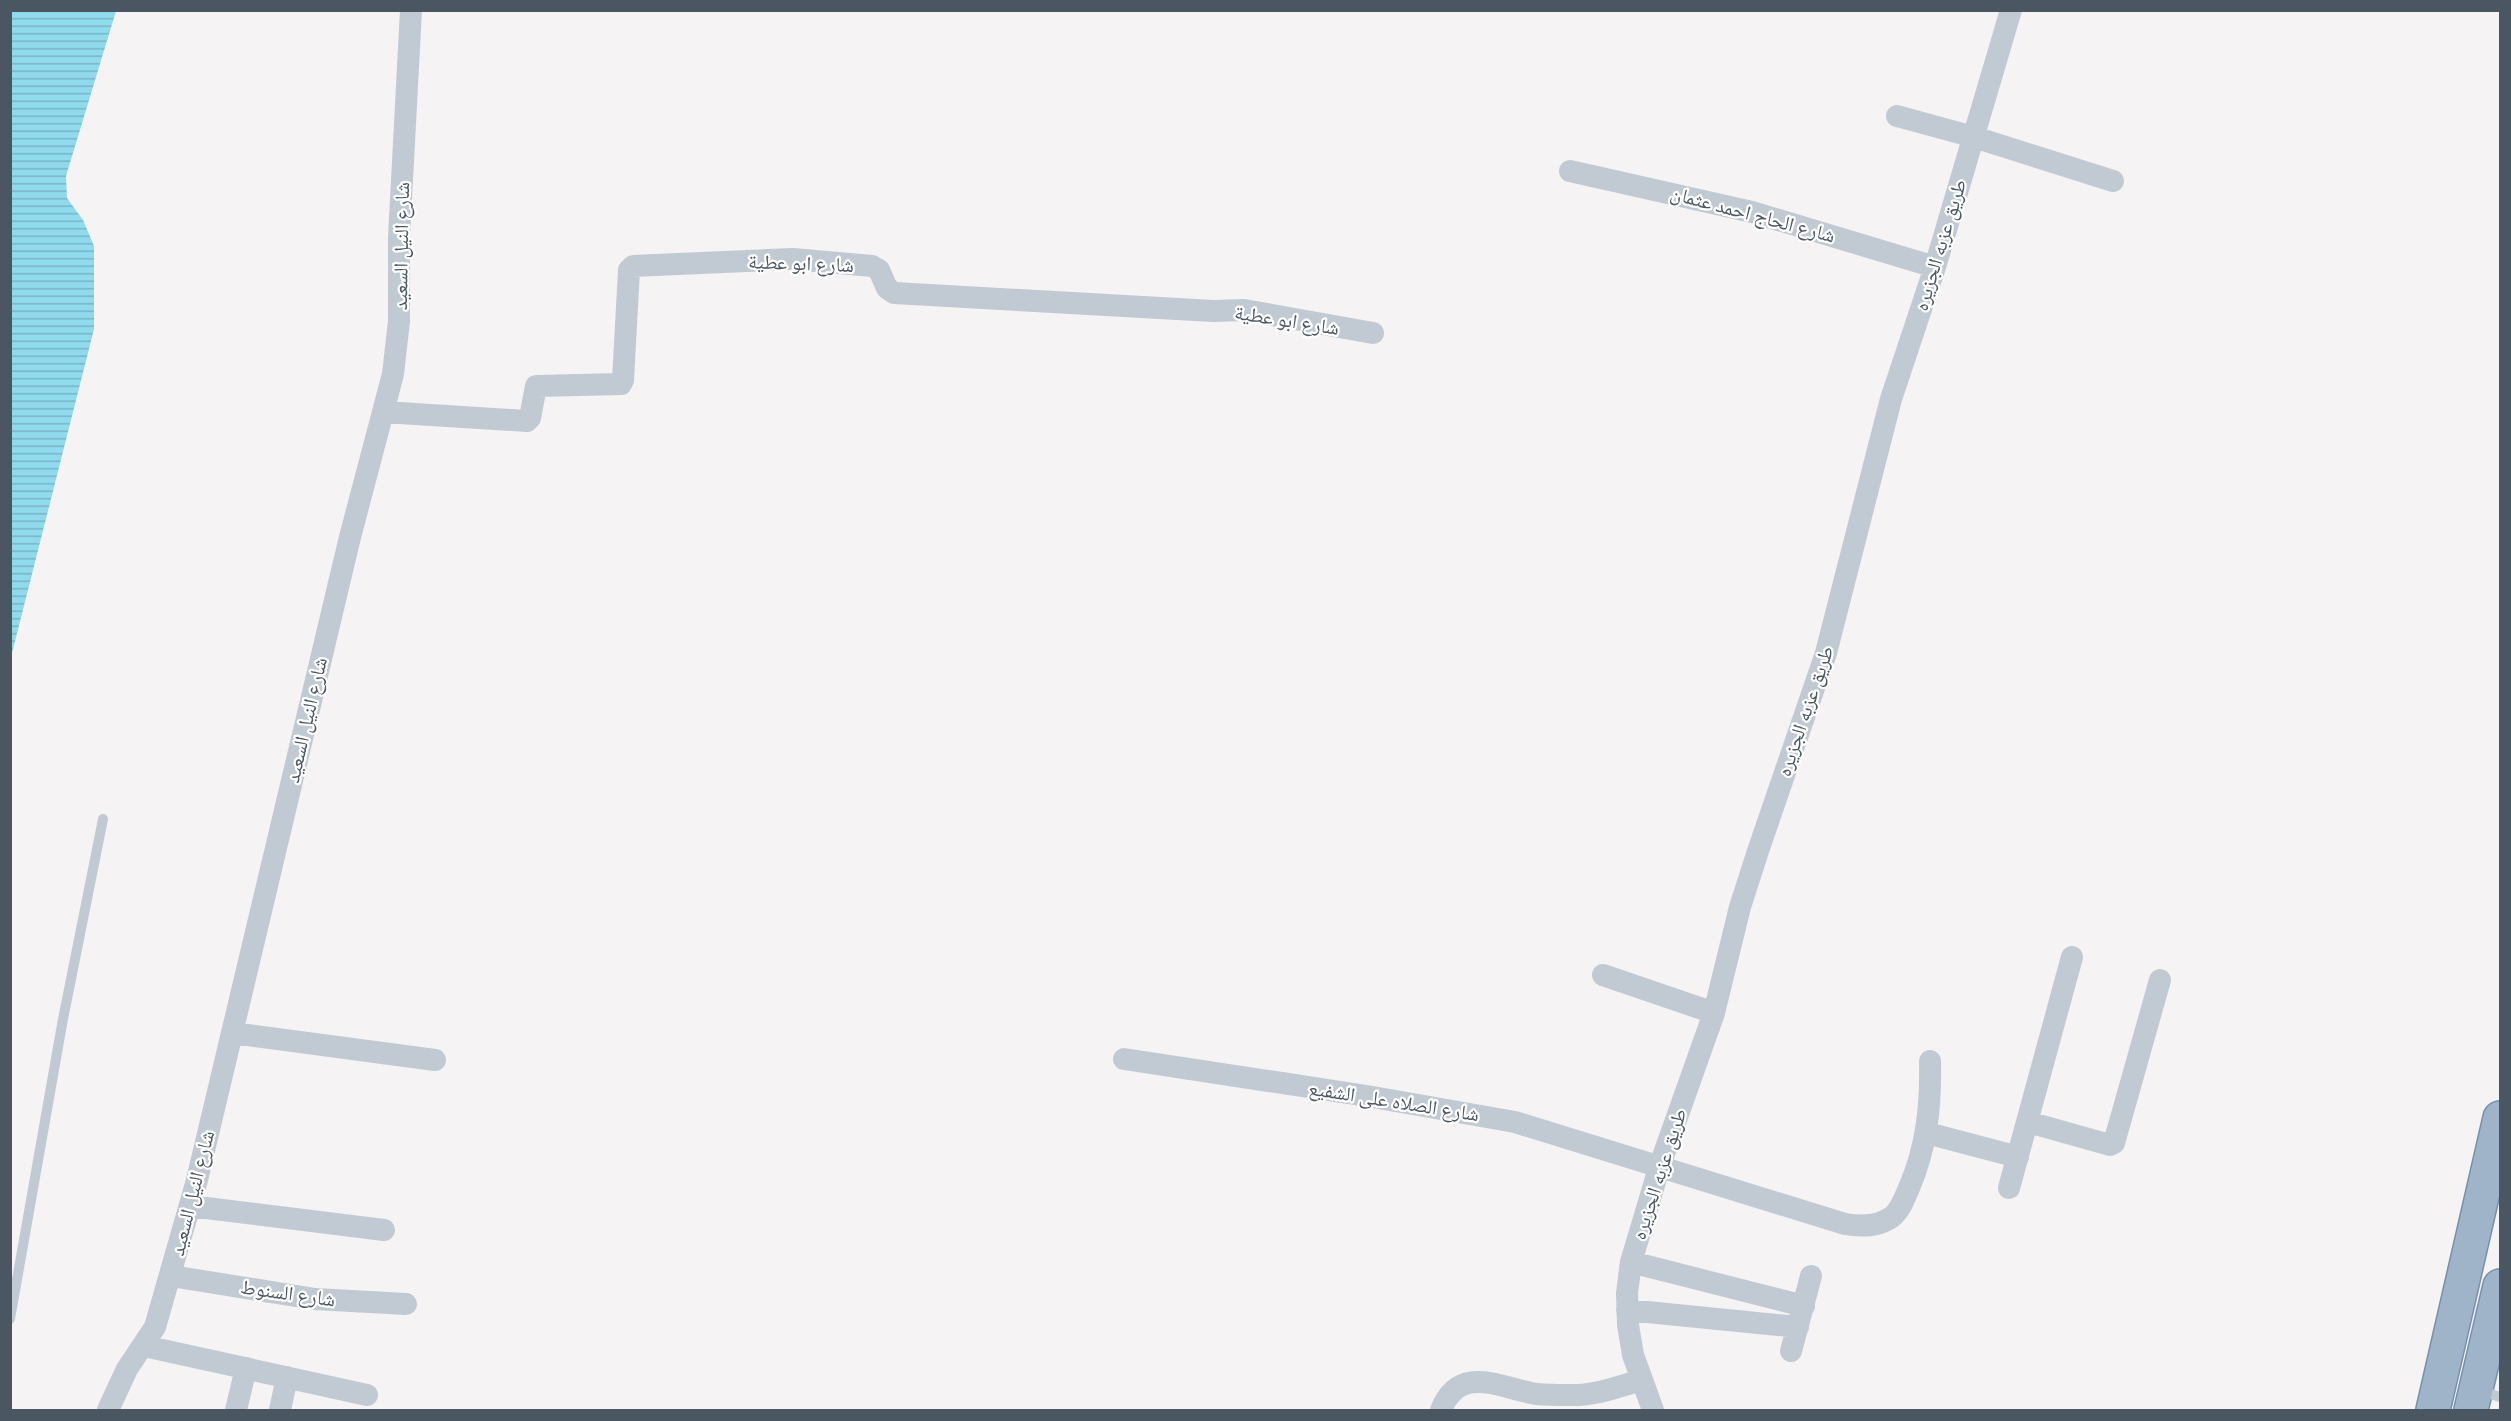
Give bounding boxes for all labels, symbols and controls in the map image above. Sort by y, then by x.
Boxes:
street label: طريق عزبه الجزيره [1909,176,1971,314]
street label: شارع الحاج احمد عثمان [1668,180,1838,248]
street label: شارع النيل السعيد [388,182,415,310]
street label: شارع ابو عطية [748,249,854,278]
street label: شارع ابو عطية [1233,300,1341,341]
street label: طريق عزبه الجزيره [1771,643,1839,779]
street label: شارع النيل السعيد [280,655,333,785]
street label: شارع الصلاه على الشفيع [1307,1076,1481,1127]
street label: طريق عزبه الجزيره [1627,1105,1691,1243]
street label: شارع النيل السعيد [165,1128,220,1258]
street label: شارع السنوط [239,1274,337,1313]

